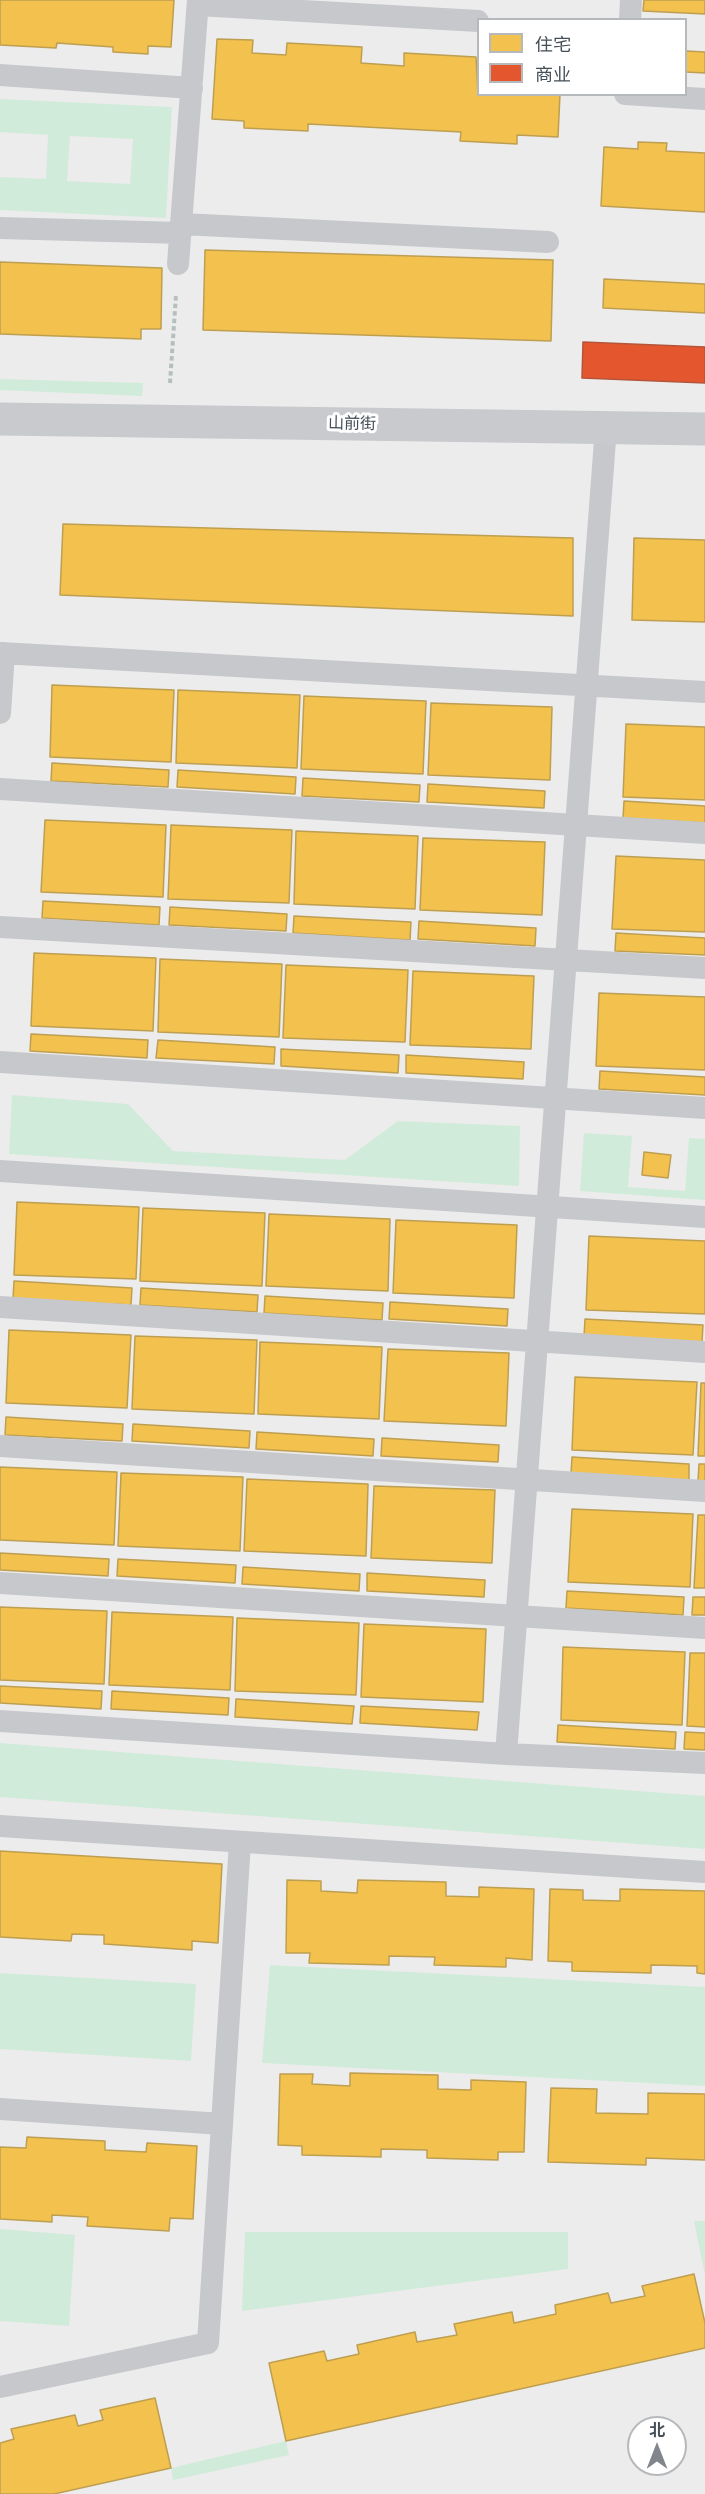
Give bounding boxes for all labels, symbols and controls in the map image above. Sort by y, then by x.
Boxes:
legend [477,18,687,96]
text: 住宅 [535,33,571,56]
text: 商业 [535,63,571,86]
street label: 山前街 [328,414,376,434]
north arrow [627,2416,687,2476]
text: 北 [649,2420,665,2440]

